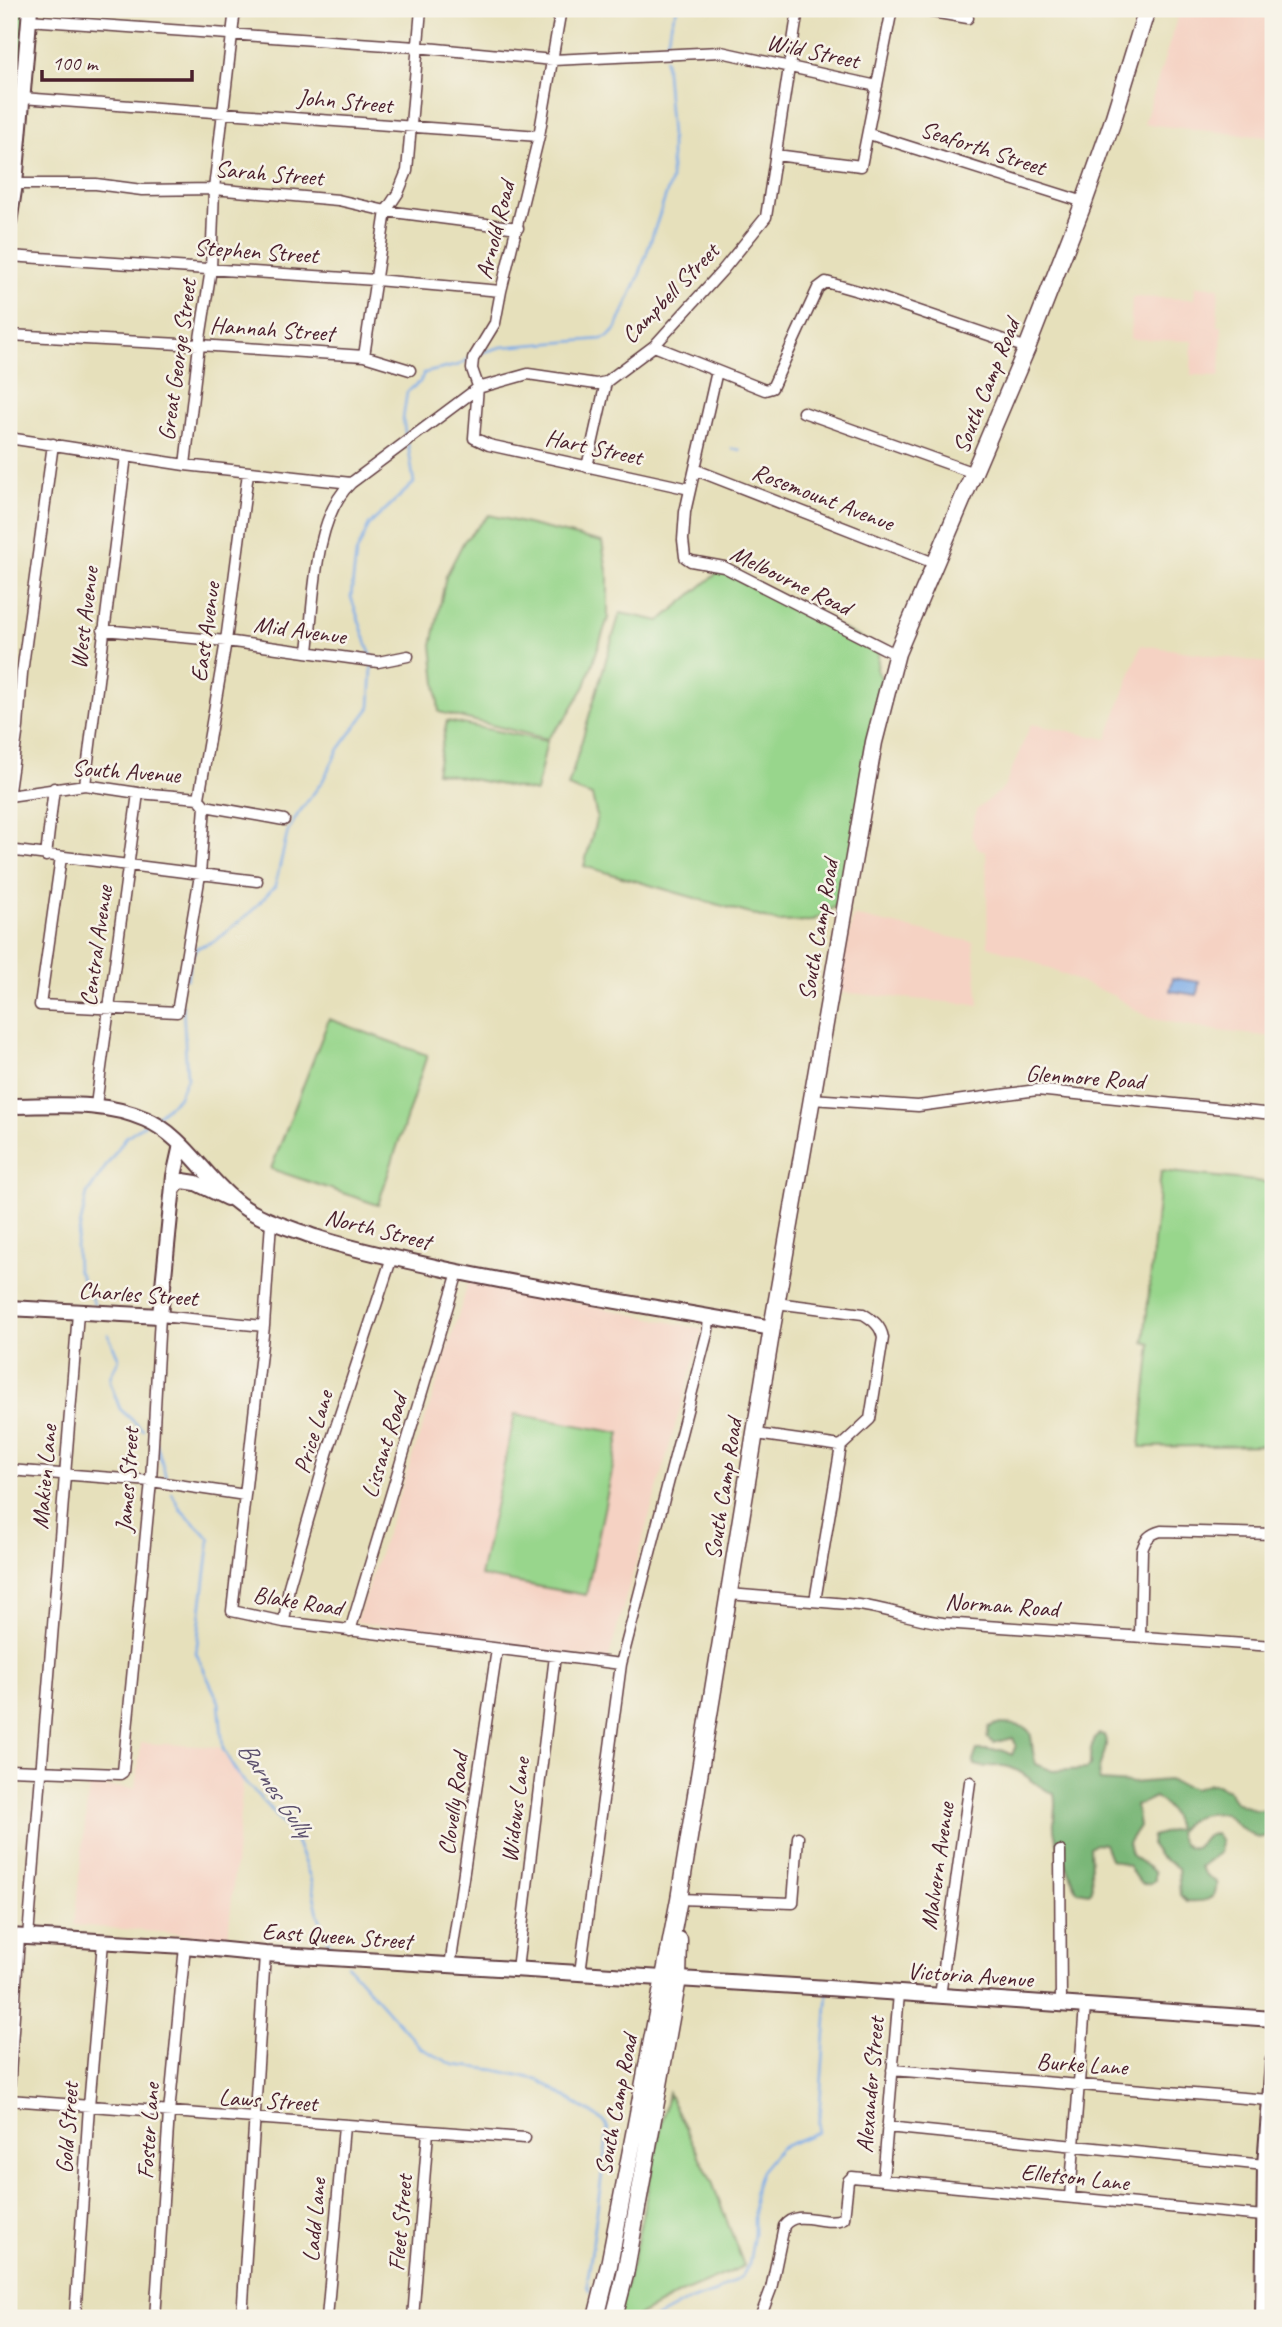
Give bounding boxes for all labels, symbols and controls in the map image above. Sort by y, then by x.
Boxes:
street label: Wild Street [764,27,864,76]
scale bar [42,38,192,82]
text: 100 m [52,50,99,76]
street label: John Street [295,82,396,120]
street label: Seaforth Street [917,114,1051,183]
street label: Sarah Street [214,153,326,193]
street label: Arnold Road [468,175,522,282]
street label: Stephen Street [193,232,321,270]
street label: Campbell Street [615,235,727,350]
street label: Great George Street [151,276,203,442]
street label: Hannah Street [209,310,338,349]
street label: South Camp Road [945,311,1028,458]
street label: Hart Street [543,422,647,472]
street label: Rosemount Avenue [748,456,900,538]
street label: Melbourne Road [726,538,859,624]
street label: West Avenue [63,563,105,671]
street label: East Avenue [183,578,227,684]
street label: Mid Avenue [252,609,350,652]
street label: South Avenue [71,752,183,790]
street label: South Camp Road [791,854,846,1003]
street label: Central Avenue [73,882,120,1008]
street label: Glenmore Road [1025,1058,1149,1096]
street label: North Street [322,1201,437,1257]
street label: Charles Street [77,1275,201,1313]
street label: Price Lane [286,1385,340,1477]
street label: Lissant Road [354,1387,415,1501]
street label: South Camp Road [697,1413,750,1562]
street label: Makien Lane [24,1421,64,1530]
street label: James Street [108,1425,146,1534]
street label: Blake Road [251,1579,348,1623]
street label: Norman Road [944,1586,1063,1624]
water label: Barnes Gully [230,1735,322,1847]
street label: Clovelly Road [431,1747,476,1857]
street label: Widows Lane [494,1754,537,1864]
street label: Malvern Avenue [913,1798,961,1932]
street label: East Queen Street [261,1916,416,1956]
street label: Victoria Avenue [906,1956,1036,1995]
street label: Alexander Street [849,2014,891,2154]
street label: South Camp Road [588,2029,645,2178]
street label: Burke Lane [1036,2046,1131,2082]
street label: Gold Street [49,2079,85,2175]
street label: Foster Lane [130,2080,166,2180]
street label: Laws Street [218,2082,320,2119]
street label: Elletson Lane [1019,2156,1133,2198]
street label: Fleet Street [381,2172,419,2272]
street label: Ladd Lane [295,2175,333,2263]

